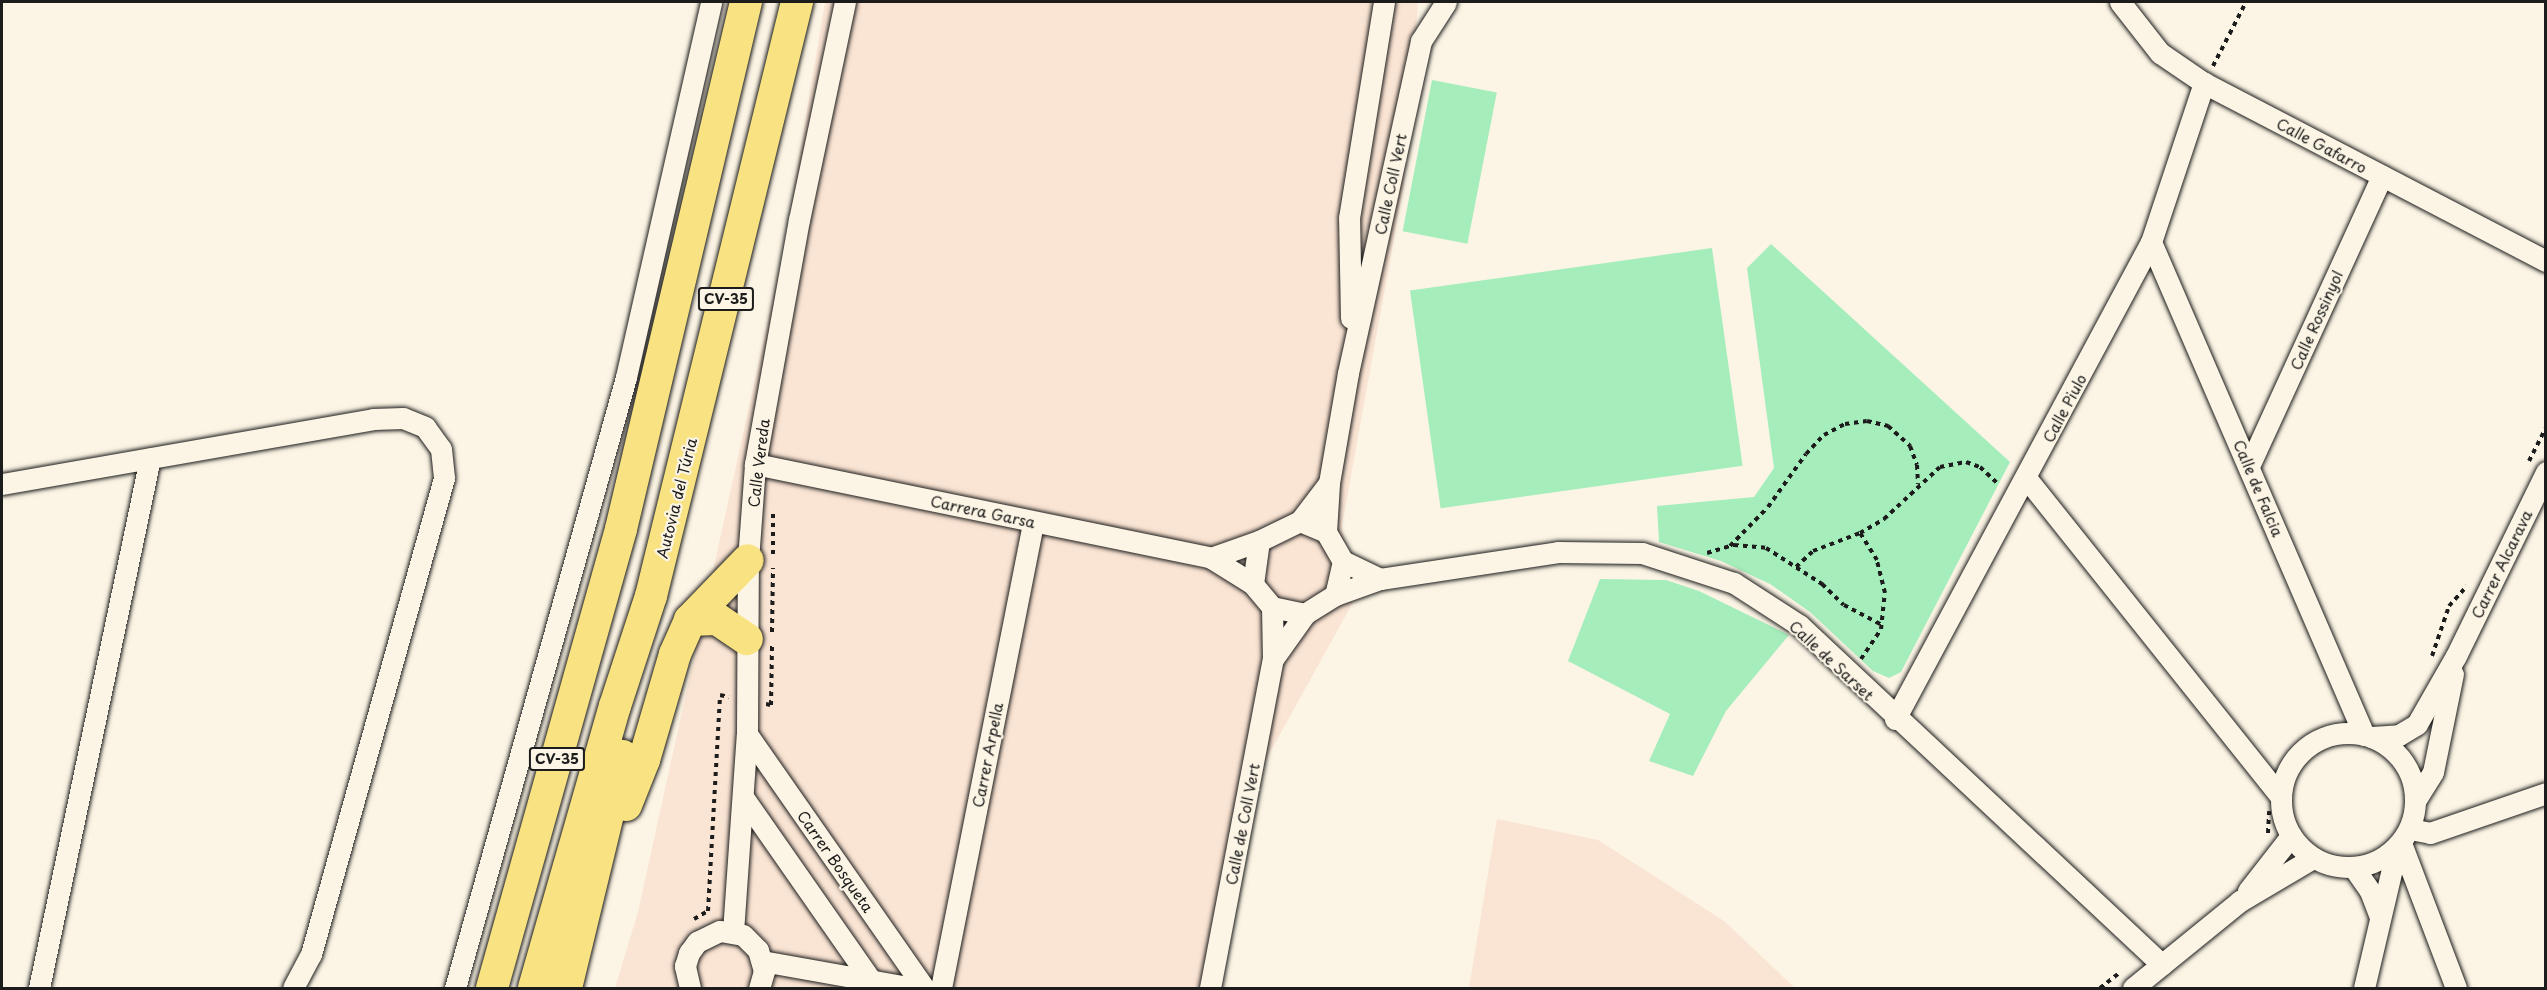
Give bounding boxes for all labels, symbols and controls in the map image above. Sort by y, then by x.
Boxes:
street label: Calle Gafarro [2274,114,2370,176]
street label: Calle Coll Vert [1370,131,1410,237]
street label: Calle Rossinyol [2286,267,2346,373]
road number: CV-35 [698,288,754,310]
street label: Calle Piulo [2038,370,2090,446]
street label: Calle Vereda [744,417,772,509]
street label: Autovia del Túria [652,436,700,560]
street label: Calle de Falcia [2230,436,2288,540]
street label: Carrera Garsa [929,491,1037,531]
street label: Carrer Alcarava [2467,507,2535,621]
street label: Calle de Sarset [1785,616,1879,704]
street label: Carrer Arpella [968,701,1006,809]
road number: CV-35 [528,748,586,770]
street label: Calle de Coll Vert [1221,761,1263,887]
street label: Carrer Bosqueta [794,807,878,915]

